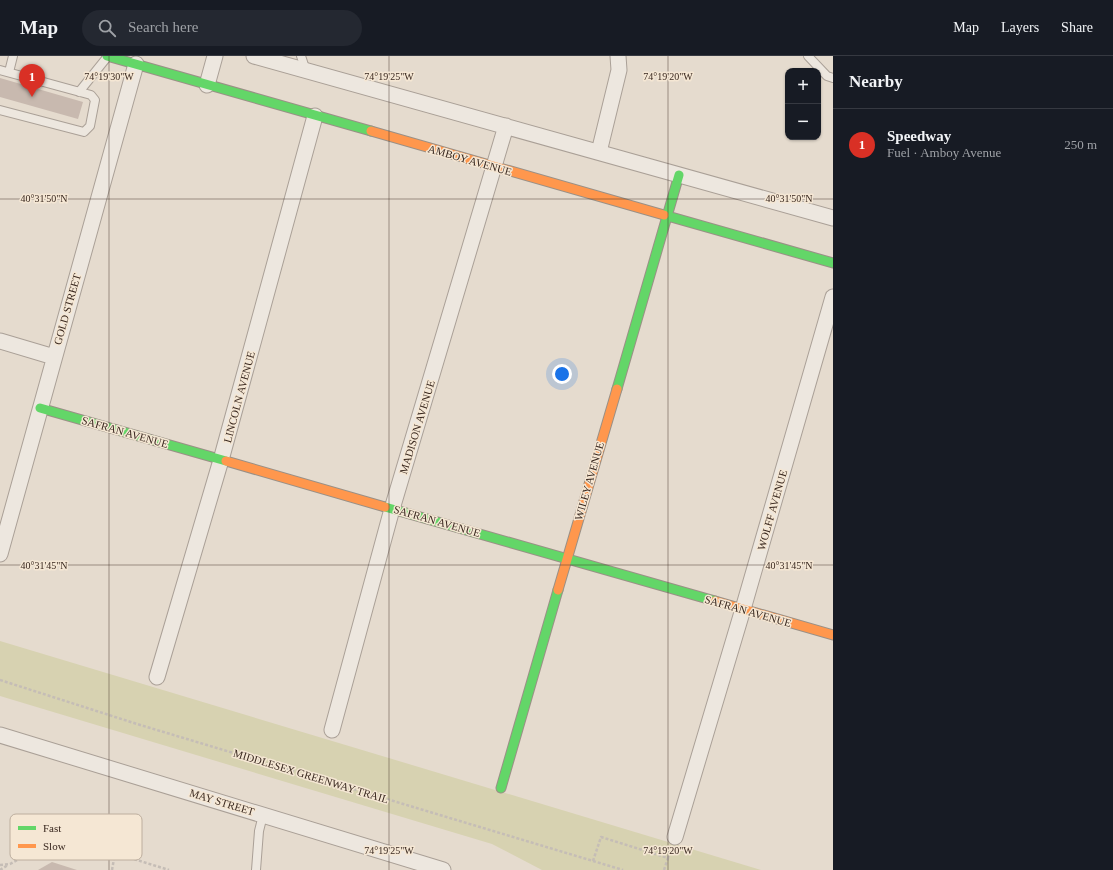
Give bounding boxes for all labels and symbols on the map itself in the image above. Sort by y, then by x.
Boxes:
pin: 1 [19,64,45,97]
text: 74°19'30"W [84,71,134,82]
text: 74°19'25"W [364,71,414,82]
text: 74°19'20"W [643,71,693,82]
street label: AMBOY AVENUE [427,142,513,178]
text: 40°31'50"N [20,193,68,204]
text: 40°31'50"N [765,193,813,204]
street label: GOLD STREET [51,272,83,346]
street label: LINCOLN AVENUE [221,350,257,444]
your location [552,364,572,384]
street label: MADISON AVENUE [397,378,437,475]
street label: SAFRAN AVENUE [80,414,170,450]
street label: WILEY AVENUE [572,440,606,522]
street label: WOLFF AVENUE [755,468,789,552]
street label: SAFRAN AVENUE [392,503,482,539]
text: 40°31'45"N [20,560,68,571]
text: 40°31'45"N [765,560,813,571]
street label: SAFRAN AVENUE [703,593,793,629]
street label: MIDDLESEX GREENWAY TRAIL [232,747,390,805]
street label: MAY STREET [188,786,256,818]
legend [10,814,142,860]
text: Fast [43,822,61,834]
text: Slow [43,840,66,852]
text: 74°19'25"W [364,845,414,856]
text: 74°19'20"W [643,845,693,856]

